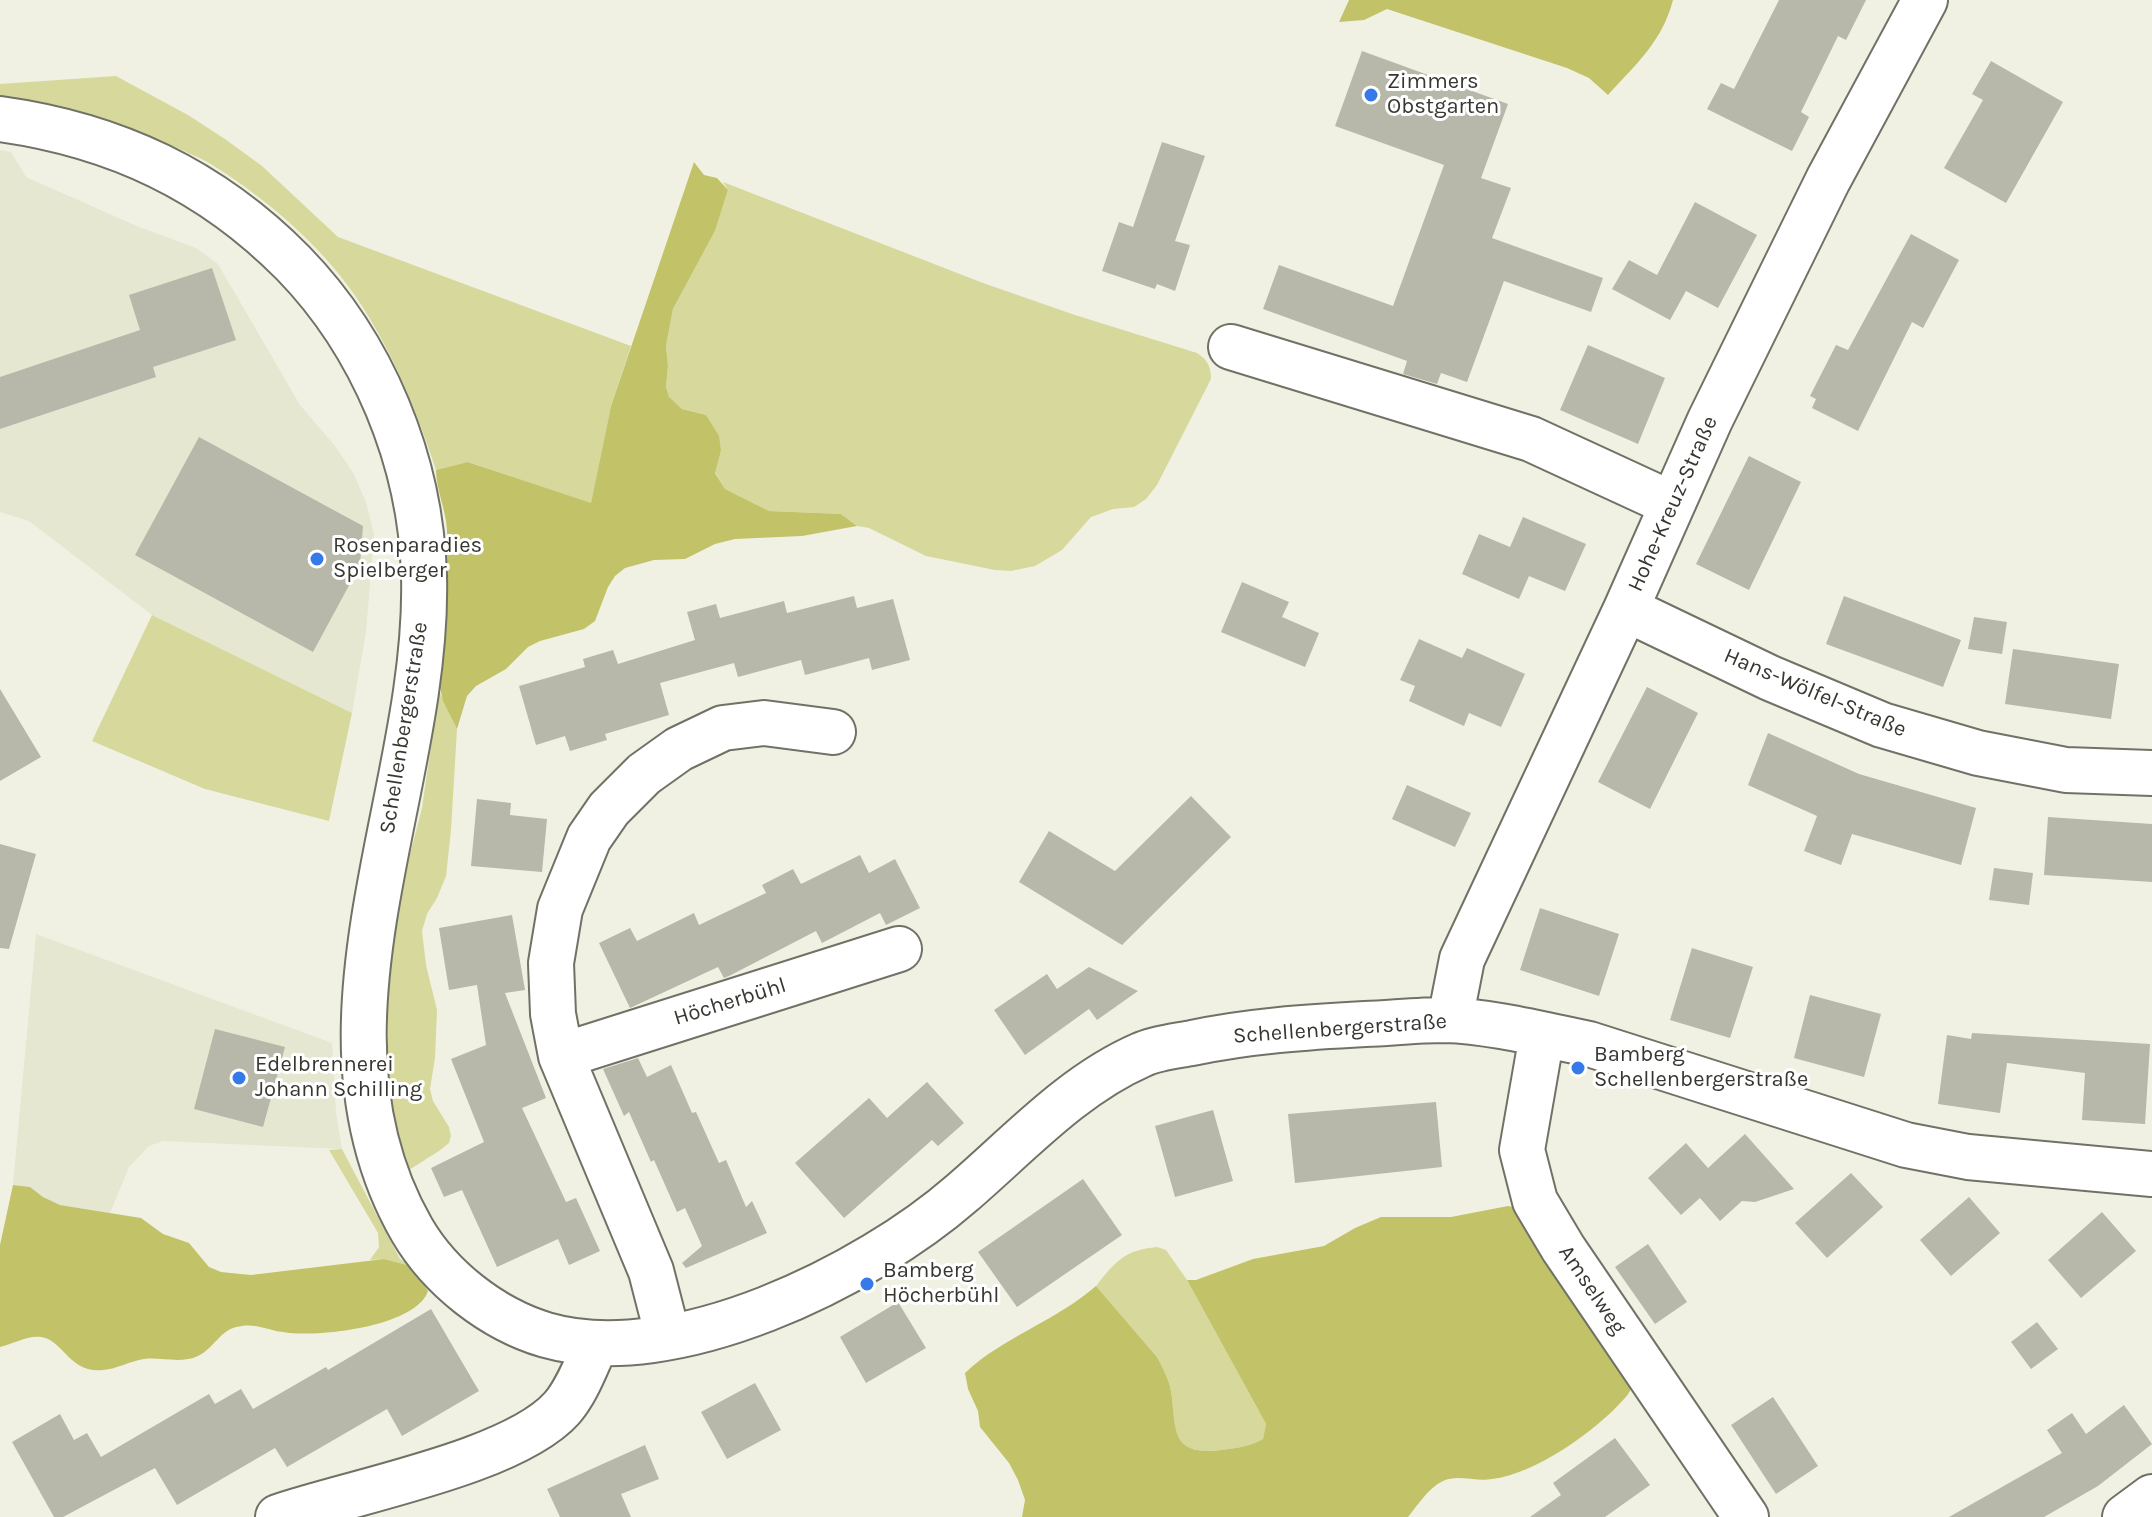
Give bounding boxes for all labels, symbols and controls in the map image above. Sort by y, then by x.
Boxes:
place label: Zimmers Obstgarten [1387,69,1499,120]
marker: Zimmers Obstgarten [1362,86,1380,104]
street label: Hohe-Kreuz-Straße [1622,412,1724,596]
place label: Rosenparadies Spielberger [333,533,482,584]
marker: Rosenparadies Spielberger [308,550,326,568]
street label: Schellenbergerstraße [374,620,434,836]
street label: Hans-Wölfel-Straße [1720,643,1910,743]
street label: Höcherbühl [670,972,790,1032]
street label: Schellenbergerstraße [1232,1008,1448,1050]
place label: Bamberg Schellenbergerstraße [1594,1042,1808,1094]
place label: Edelbrennerei Johann Schilling [255,1052,422,1104]
marker: Bamberg Schellenbergerstraße [1569,1059,1587,1077]
marker: Edelbrennerei Johann Schilling [230,1069,248,1087]
street label: Amselweg [1553,1240,1631,1340]
place label: Bamberg Höcherbühl [883,1258,999,1310]
marker: Bamberg Höcherbühl [858,1275,876,1293]

